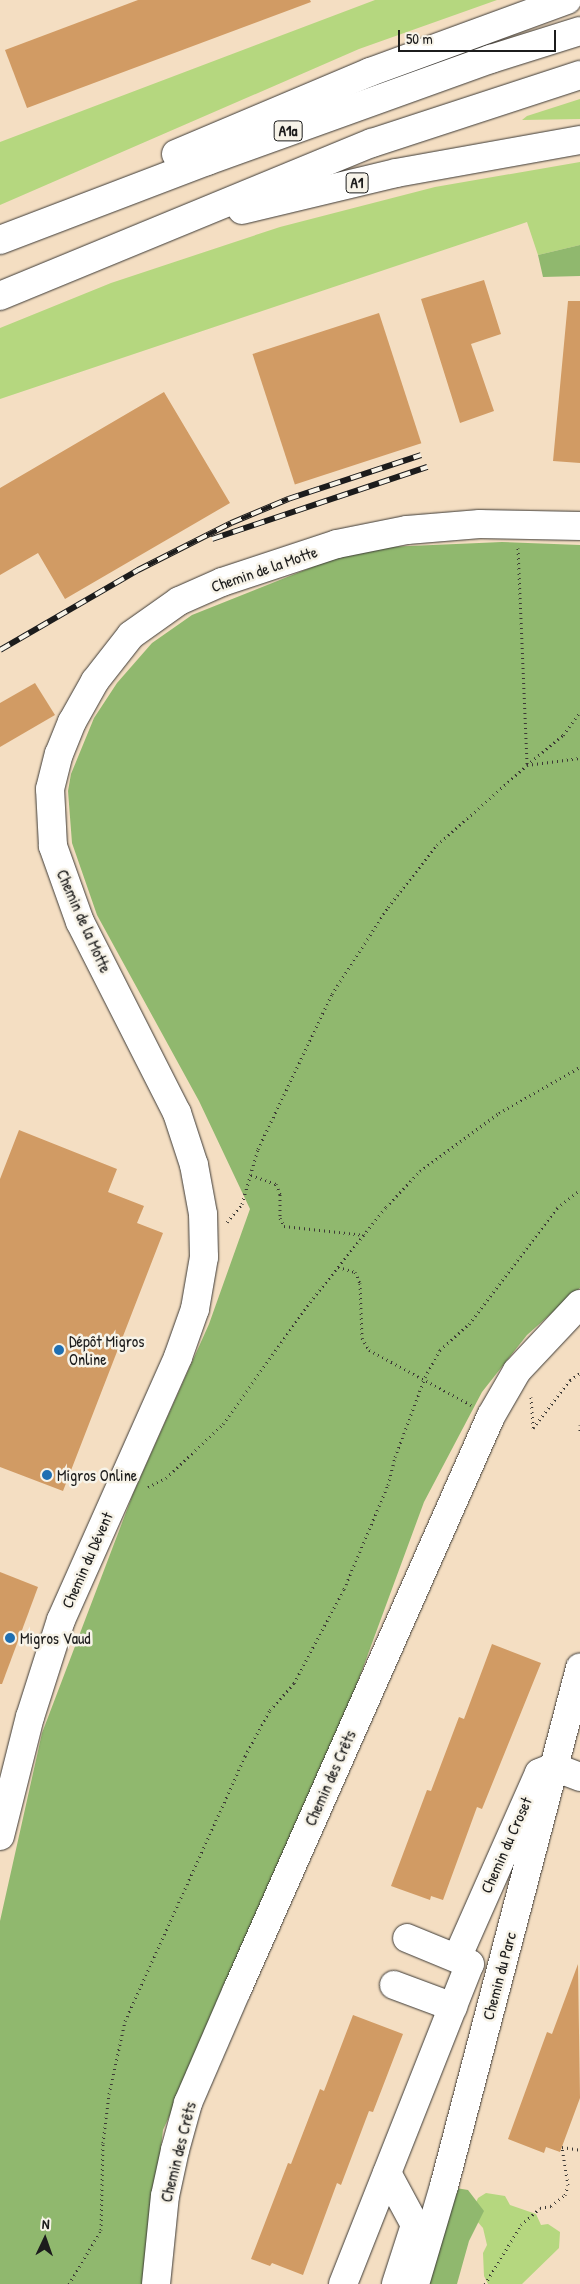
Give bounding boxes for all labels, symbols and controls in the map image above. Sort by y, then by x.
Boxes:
scale bar [400,20,558,52]
text: 50 m [406,28,433,49]
road number: A1a [273,118,303,144]
road number: A1 [344,170,370,196]
street label: Chemin de la Motte [208,542,320,596]
street label: Chemin de la Motte [53,866,115,976]
place label: Dépôt Migros Online [69,1331,144,1369]
marker: Dépôt Migros Online [53,1344,65,1356]
place label: Migros Online [57,1465,137,1485]
marker: Migros Online [41,1469,53,1481]
street label: Chemin du Dévent [57,1509,117,1611]
place label: Migros Vaud [20,1628,91,1648]
marker: Migros Vaud [4,1632,16,1644]
street label: Chemin des Crêts [300,1727,360,1829]
street label: Chemin du Croset [476,1794,536,1896]
street label: Chemin du Parc [478,1930,520,2022]
street label: Chemin des Crêts [156,2100,200,2204]
north arrow [20,2214,70,2264]
text: N [42,2214,50,2233]

